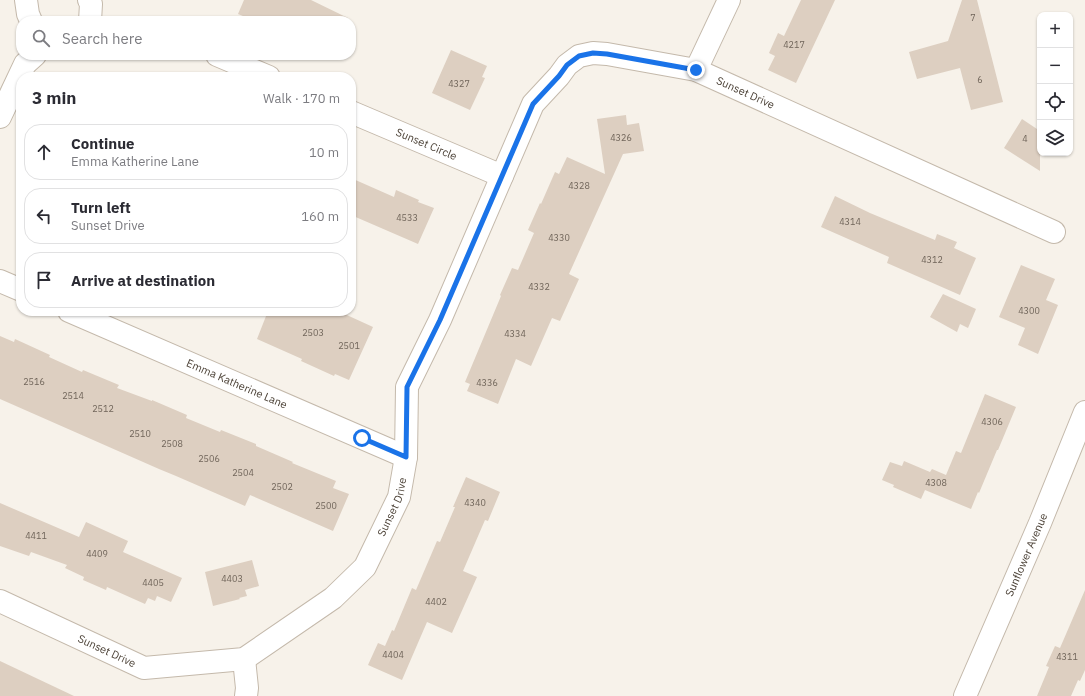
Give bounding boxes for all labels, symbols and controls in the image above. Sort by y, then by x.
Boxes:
house number: 7 [970,12,976,23]
map controls [1037,12,1073,156]
button: + [1037,12,1073,48]
search box [16,16,356,60]
icon: search [30,27,52,49]
text: Search here [62,29,142,48]
house number: 4217 [783,39,805,50]
button: − [1037,48,1073,84]
route end [687,61,705,79]
street label: Sunset Drive [714,73,777,112]
house number: 6 [977,74,983,85]
house number: 4327 [448,78,470,89]
button: locate [1037,84,1073,120]
text: 3 min [32,87,76,109]
text: Walk · 170 m [263,90,340,107]
button: layers [1037,120,1073,156]
street label: Sunset Circle [394,125,459,163]
house number: 4326 [610,132,632,143]
house number: 4 [1022,133,1028,144]
text: Continue [71,134,135,153]
icon: ahead [33,141,55,163]
text: 10 m [309,144,339,161]
text: Emma Katherine Lane [71,153,199,170]
house number: 4328 [568,180,590,191]
text: Turn left [71,198,131,217]
icon: left [33,205,55,227]
text: 160 m [301,208,339,225]
house number: 4533 [396,212,418,223]
house number: 4314 [839,216,861,227]
text: Sunset Drive [71,217,145,234]
house number: 4330 [548,232,570,243]
house number: 4312 [921,254,943,265]
icon: arrive [33,269,55,291]
text: Arrive at destination [71,271,215,290]
house number: 4332 [528,281,550,292]
house number: 4300 [1018,305,1040,316]
house number: 2503 [302,327,324,338]
house number: 4334 [504,328,526,339]
house number: 2501 [338,340,360,351]
street label: Emma Katherine Lane [184,356,289,412]
house number: 2516 [23,376,45,387]
house number: 4336 [476,377,498,388]
house number: 2514 [62,390,84,401]
house number: 2512 [92,403,114,414]
house number: 4306 [981,416,1003,427]
house number: 2510 [129,428,151,439]
route start [353,429,371,447]
house number: 2508 [161,438,183,449]
house number: 2506 [198,453,220,464]
house number: 2504 [232,467,254,478]
street label: Sunset Drive [374,476,409,538]
house number: 4308 [925,477,947,488]
house number: 2502 [271,481,293,492]
house number: 4340 [464,497,486,508]
house number: 2500 [315,500,337,511]
street label: Sunflower Avenue [1002,511,1050,599]
house number: 4411 [25,530,47,541]
house number: 4409 [86,548,108,559]
house number: 4403 [221,573,243,584]
house number: 4405 [142,577,164,588]
house number: 4402 [425,596,447,607]
street label: Sunset Drive [76,631,138,670]
house number: 4404 [382,649,404,660]
house number: 4311 [1056,651,1078,662]

